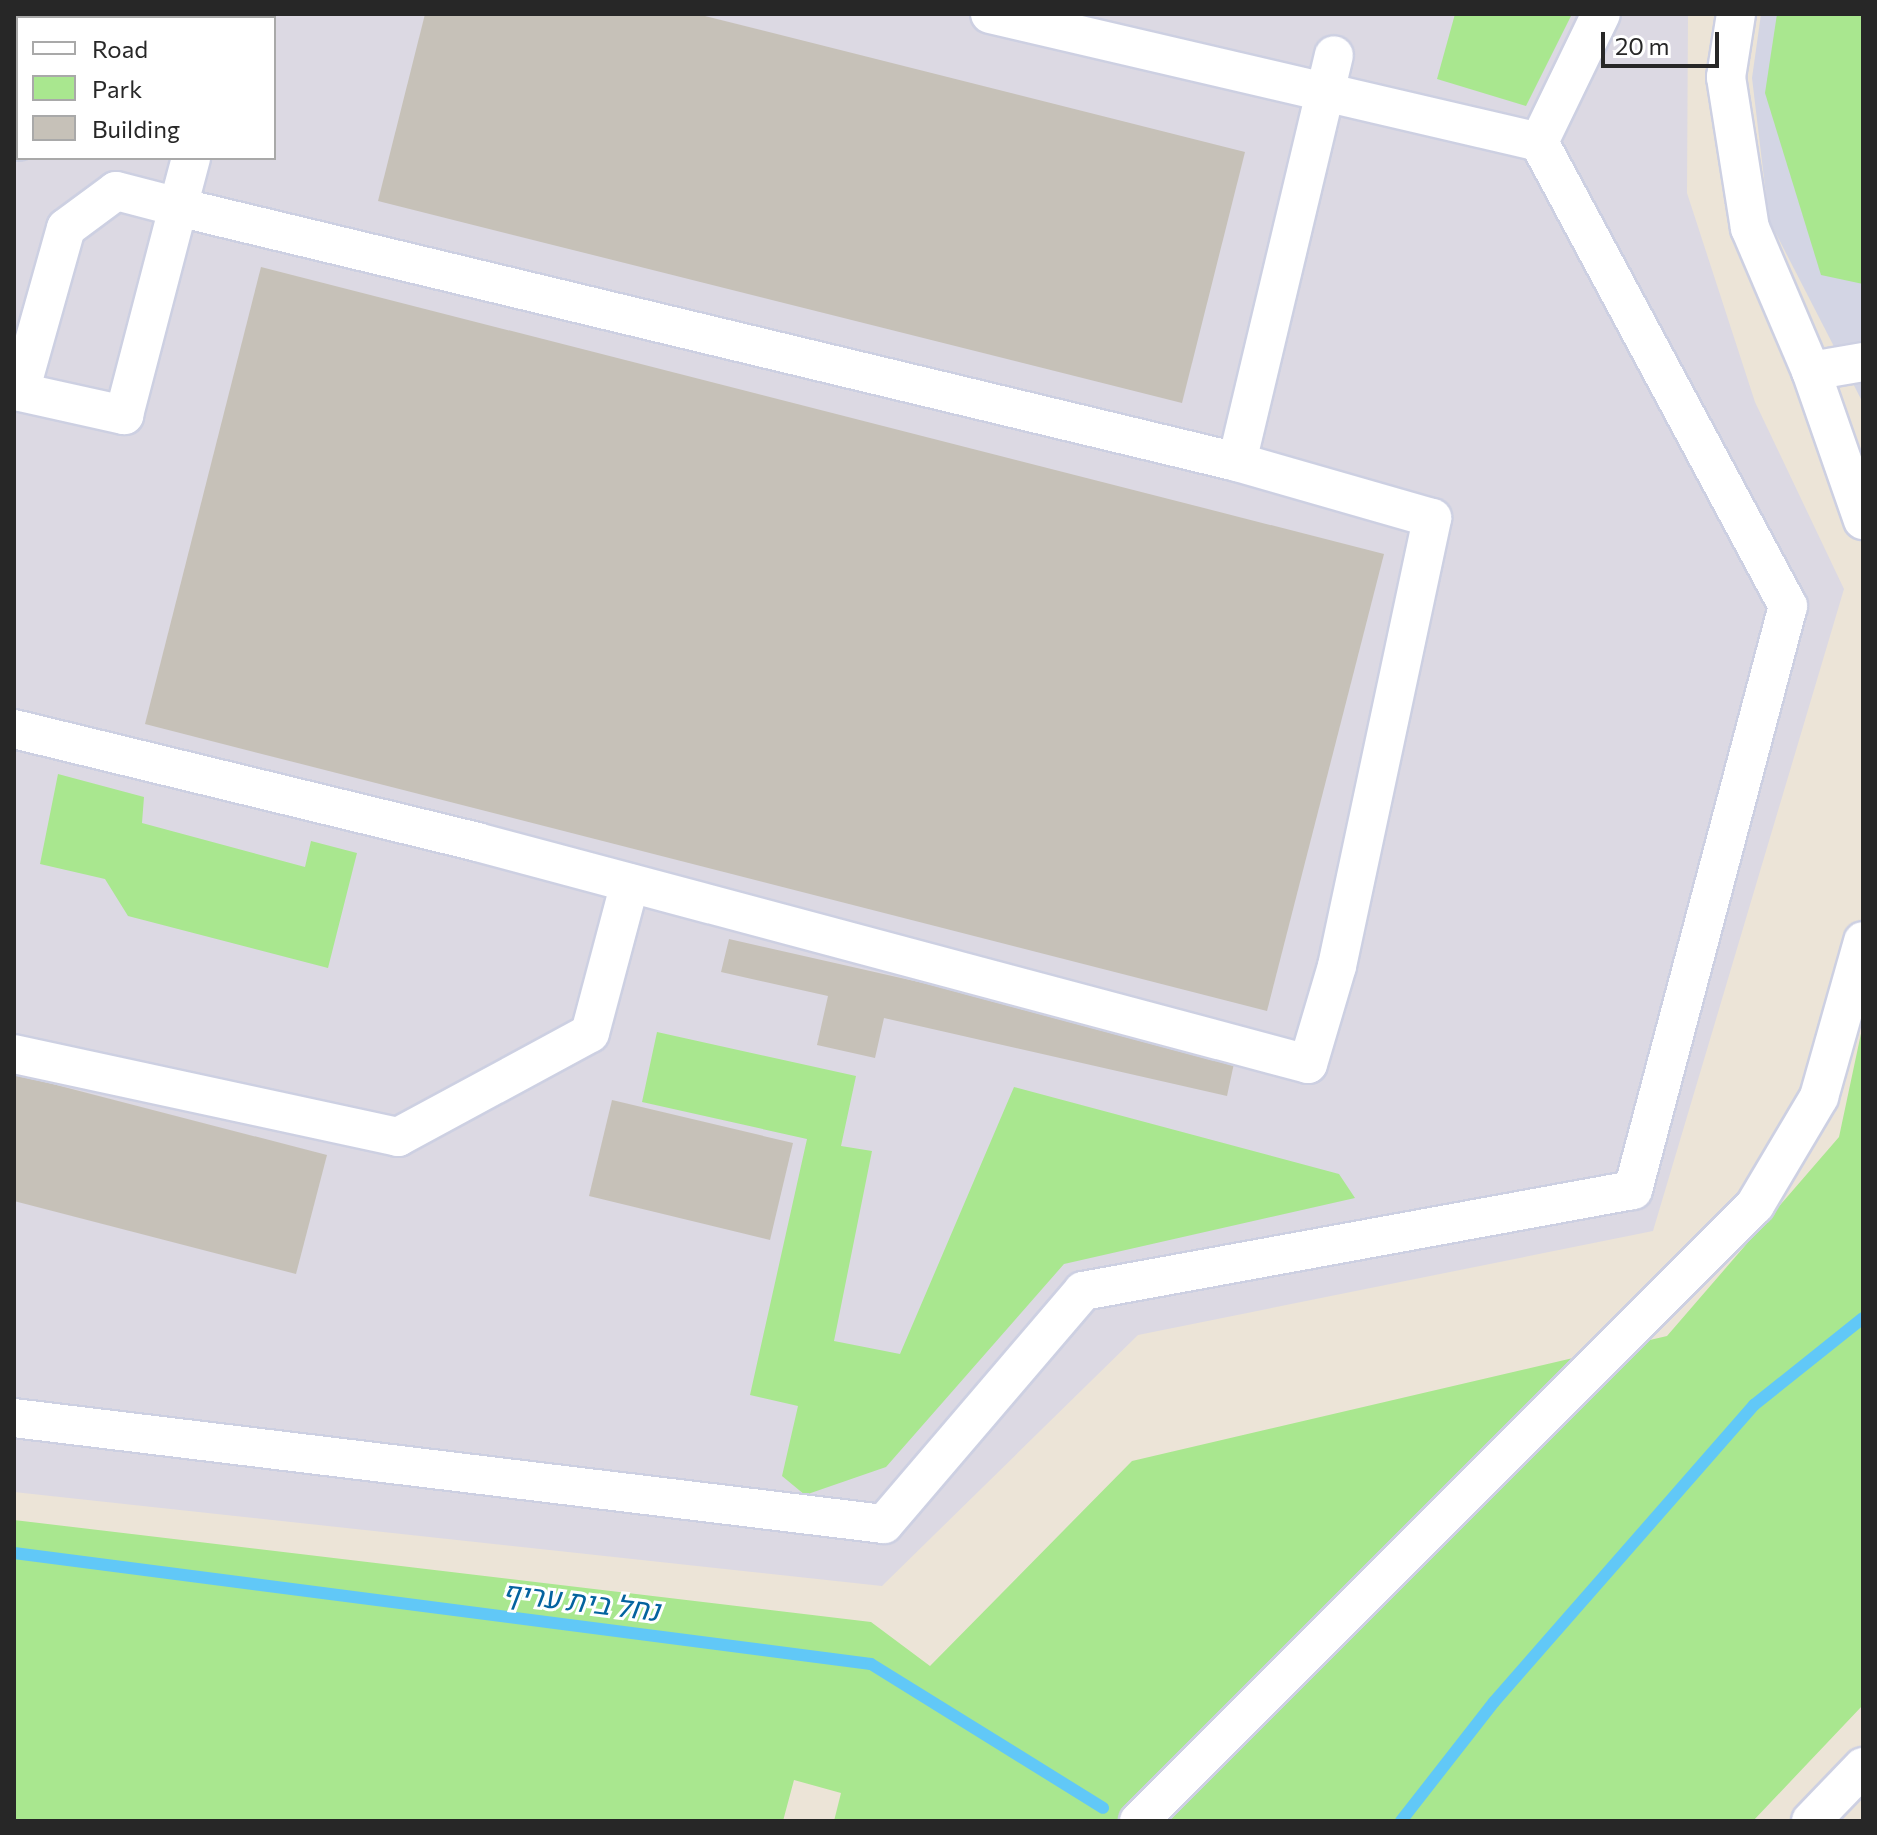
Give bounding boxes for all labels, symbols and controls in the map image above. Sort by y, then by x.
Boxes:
legend [16,16,276,160]
scale bar [1605,16,1723,66]
text: 20 m [1615,31,1669,60]
text: Road [92,34,148,63]
text: Park [92,74,142,103]
text: Building [92,114,180,143]
water label: נחל בית עריף [500,1572,662,1628]

